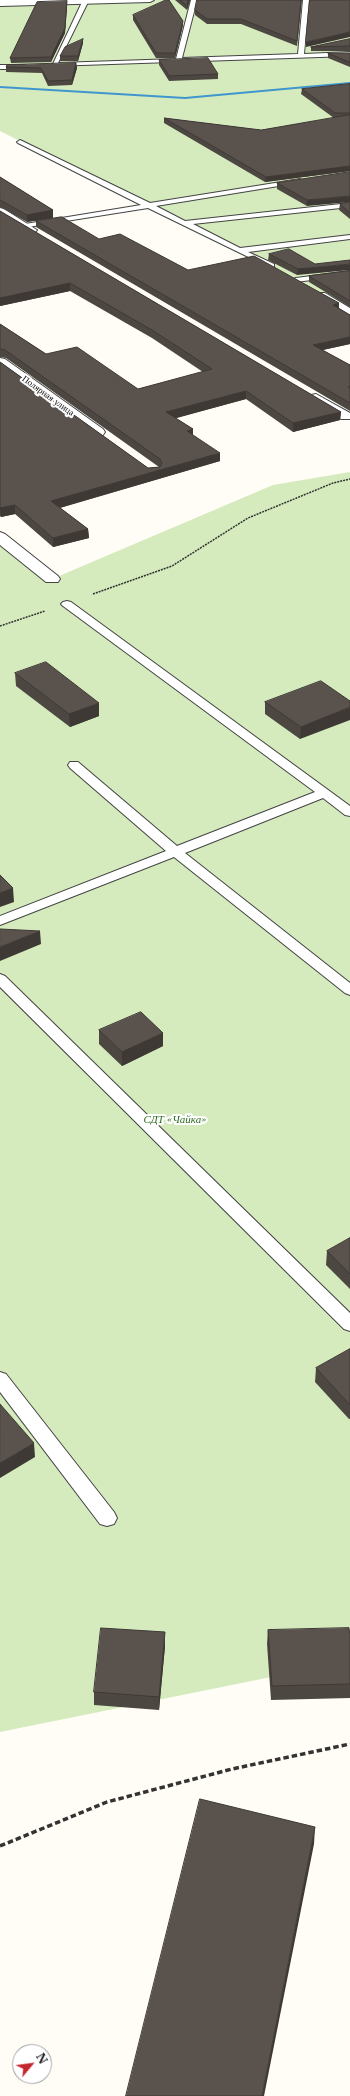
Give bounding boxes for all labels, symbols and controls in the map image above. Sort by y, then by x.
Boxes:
street label: Полярная улица [20,373,76,419]
park label: СДТ «Чайка» [144,1113,206,1127]
north arrow [12,2044,52,2084]
text: N [33,2051,50,2067]

